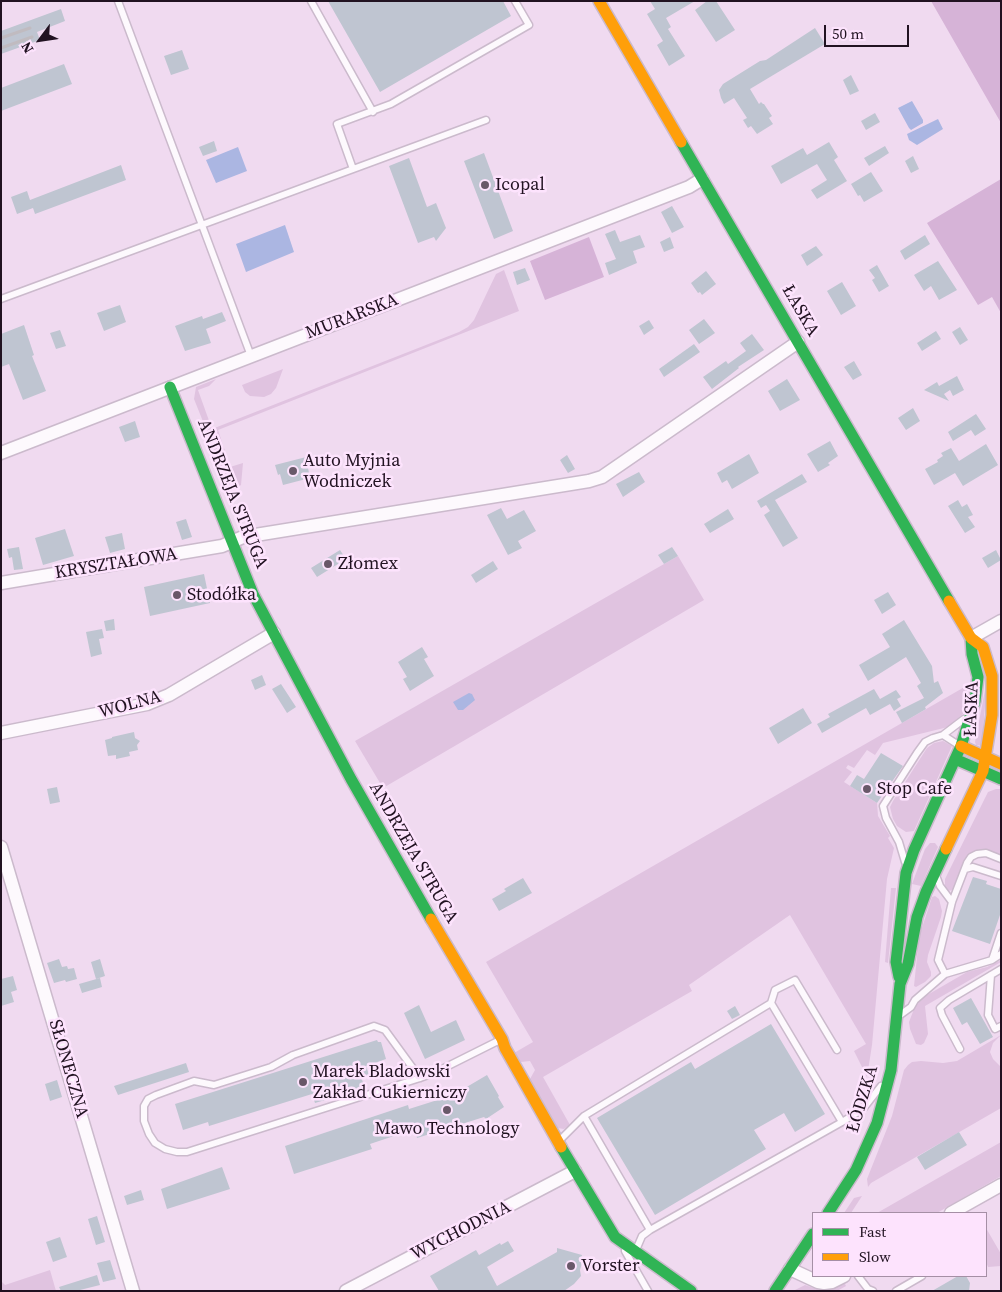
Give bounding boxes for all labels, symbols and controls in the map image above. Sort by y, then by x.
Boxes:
north arrow [15,15,65,65]
scale bar [827,15,912,47]
text: 50 m [832,23,864,44]
text: N [16,38,38,57]
place label: Icopal [495,174,545,196]
marker: Icopal [479,179,491,191]
street label: ŁASKA [777,281,823,341]
street label: MURARSKA [303,289,401,345]
street label: ANDRZEJA STRUGA [192,416,272,572]
place label: Auto Myjnia Wodniczek [303,450,400,492]
marker: Auto Myjnia Wodniczek [287,465,299,477]
street label: KRYSZTAŁOWA [53,544,179,584]
place label: Złomex [338,553,398,575]
marker: Złomex [322,558,334,570]
place label: Stodółka [187,584,256,606]
marker: Stodółka [171,589,183,601]
street label: ŁASKA [960,681,984,737]
street label: WOLNA [96,686,164,724]
place label: Stop Cafe [877,778,952,800]
street label: ANDRZEJA STRUGA [364,779,462,927]
marker: Stop Cafe [861,783,873,795]
street label: SŁONECZNA [44,1017,92,1121]
place label: Marek Bladowski Zakład Cukierniczy [313,1061,467,1104]
street label: ŁÓDZKA [843,1063,883,1135]
marker: Marek Bladowski Zakład Cukierniczy [297,1076,309,1088]
marker: Mawo Technology [441,1104,453,1116]
place label: Mawo Technology [375,1118,519,1140]
street label: WYCHODNIA [407,1197,515,1265]
legend [812,1212,987,1277]
text: Fast [859,1221,886,1242]
text: Slow [859,1246,891,1267]
place label: Vorster [581,1255,640,1277]
marker: Vorster [565,1260,577,1272]

